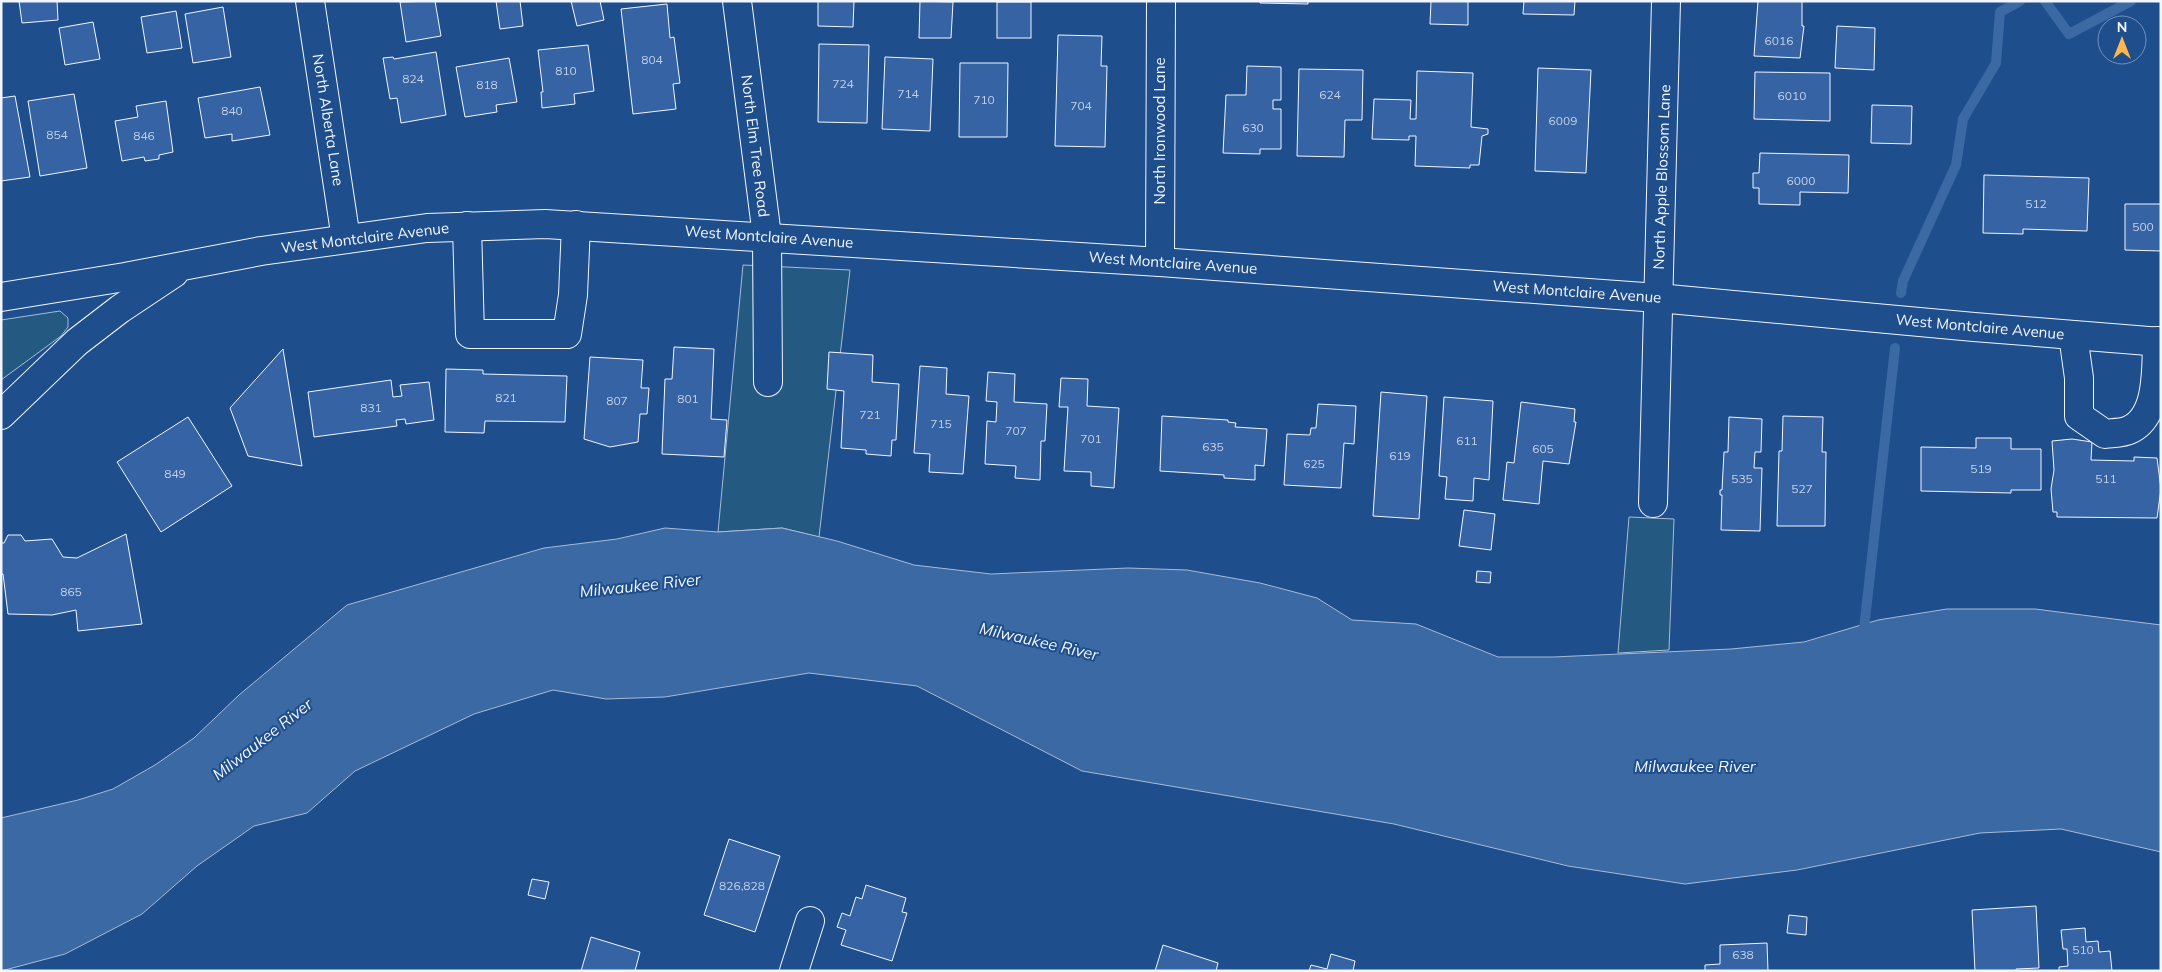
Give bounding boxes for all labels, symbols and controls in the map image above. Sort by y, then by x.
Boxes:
north arrow [2097,15,2147,65]
text: N [2117,18,2127,36]
house number: 6016 [1765,33,1793,48]
house number: 804 [641,52,663,67]
street label: North Alberta Lane [309,53,348,187]
street label: North Ironwood Lane [1150,57,1169,205]
house number: 810 [555,63,577,78]
house number: 824 [402,71,424,86]
street label: North Elm Tree Road [737,74,774,218]
house number: 724 [832,76,854,91]
house number: 818 [476,77,498,92]
street label: North Apple Blossom Lane [1649,84,1674,270]
house number: 714 [897,86,919,101]
house number: 624 [1319,87,1341,102]
house number: 6010 [1778,88,1806,103]
house number: 710 [973,92,995,107]
house number: 704 [1070,98,1092,113]
house number: 840 [221,103,243,118]
house number: 6009 [1549,113,1577,128]
house number: 630 [1242,120,1264,135]
house number: 854 [46,127,68,142]
house number: 846 [133,128,155,143]
house number: 6000 [1787,173,1815,188]
house number: 512 [2025,196,2047,211]
street label: West Montclaire Avenue [280,218,450,257]
house number: 500 [2132,219,2154,234]
street label: West Montclaire Avenue [684,221,854,252]
street label: West Montclaire Avenue [1088,247,1258,278]
street label: West Montclaire Avenue [1492,276,1662,307]
street label: West Montclaire Avenue [1895,310,2065,343]
house number: 821 [495,390,517,405]
house number: 801 [677,391,699,406]
house number: 807 [606,393,628,408]
house number: 831 [360,400,382,415]
house number: 721 [859,407,881,422]
house number: 715 [930,416,952,431]
house number: 707 [1005,423,1027,438]
house number: 701 [1080,431,1102,446]
house number: 611 [1456,433,1478,448]
house number: 635 [1202,439,1224,454]
house number: 605 [1532,441,1554,456]
house number: 619 [1389,448,1411,463]
house number: 625 [1303,456,1325,471]
house number: 519 [1970,461,1992,476]
house number: 849 [164,466,186,481]
house number: 535 [1731,471,1753,486]
house number: 511 [2095,471,2117,486]
house number: 527 [1791,481,1813,496]
water label: Milwaukee River [579,569,703,601]
house number: 865 [60,584,82,599]
water label: Milwaukee River [978,618,1102,665]
water label: Milwaukee River [208,693,317,784]
water label: Milwaukee River [1634,756,1757,776]
house number: 826,828 [719,878,765,893]
house number: 510 [2072,942,2094,957]
house number: 638 [1732,947,1754,962]

